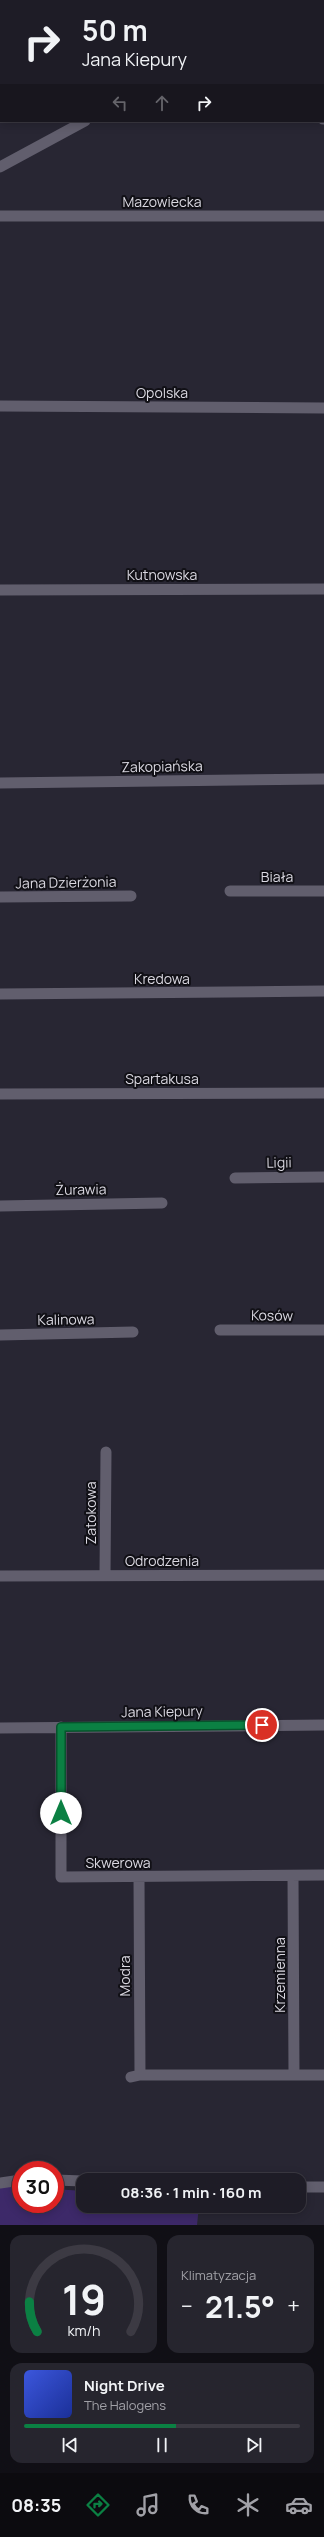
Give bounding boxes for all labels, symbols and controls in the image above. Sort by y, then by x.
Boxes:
text: 50 m [82,11,148,49]
icon: right [16,16,68,68]
text: Jana Kiepury [82,47,187,71]
icon: left [109,92,131,114]
icon: ahead [151,92,173,114]
icon: right [193,92,215,114]
street label: Mazowiecka [122,192,202,211]
street label: Opolska [136,383,188,402]
street label: Kutnowska [127,565,197,584]
street label: Zakopiańska [121,756,203,776]
street label: Biała [261,867,293,886]
street label: Jana Dzierżonia [15,872,117,892]
street label: Kredowa [134,969,190,988]
street label: Spartakusa [125,1069,199,1088]
street label: Ligii [266,1152,292,1172]
street label: Żurawia [55,1179,107,1199]
street label: Kosów [251,1305,293,1325]
street label: Kalinowa [37,1309,95,1329]
street label: Zatokowa [81,1482,100,1544]
street label: Odrodzenia [125,1551,199,1570]
street label: Jana Kiepury [121,1701,204,1721]
pin [245,1708,279,1742]
icon: arrive [251,1714,273,1736]
position arrow [40,1792,82,1834]
street label: Skwerowa [85,1853,151,1872]
street label: Krzemienna [270,1937,289,2013]
street label: Modra [115,1956,134,1996]
speed limit sign: 30 [12,2161,64,2213]
text: 08:36 · 1 min · 160 m [120,2182,262,2203]
text: Klimatyzacja [181,2266,256,2284]
text: 19 [61,2271,106,2327]
text: 21.5° [205,2286,275,2327]
text: − [181,2291,193,2321]
text: + [287,2291,300,2321]
text: km/h [67,2321,100,2340]
text: Night Drive [84,2375,165,2396]
text: The Halogens [84,2396,166,2414]
icon: previous [59,2434,81,2456]
icon: pause [151,2434,173,2456]
icon: next [243,2434,265,2456]
icon: directions [84,2491,112,2519]
icon: music [134,2491,162,2519]
icon: phone [184,2491,212,2519]
icon: climate [234,2491,262,2519]
icon: car [285,2491,313,2519]
text: 08:35 [11,2493,61,2517]

